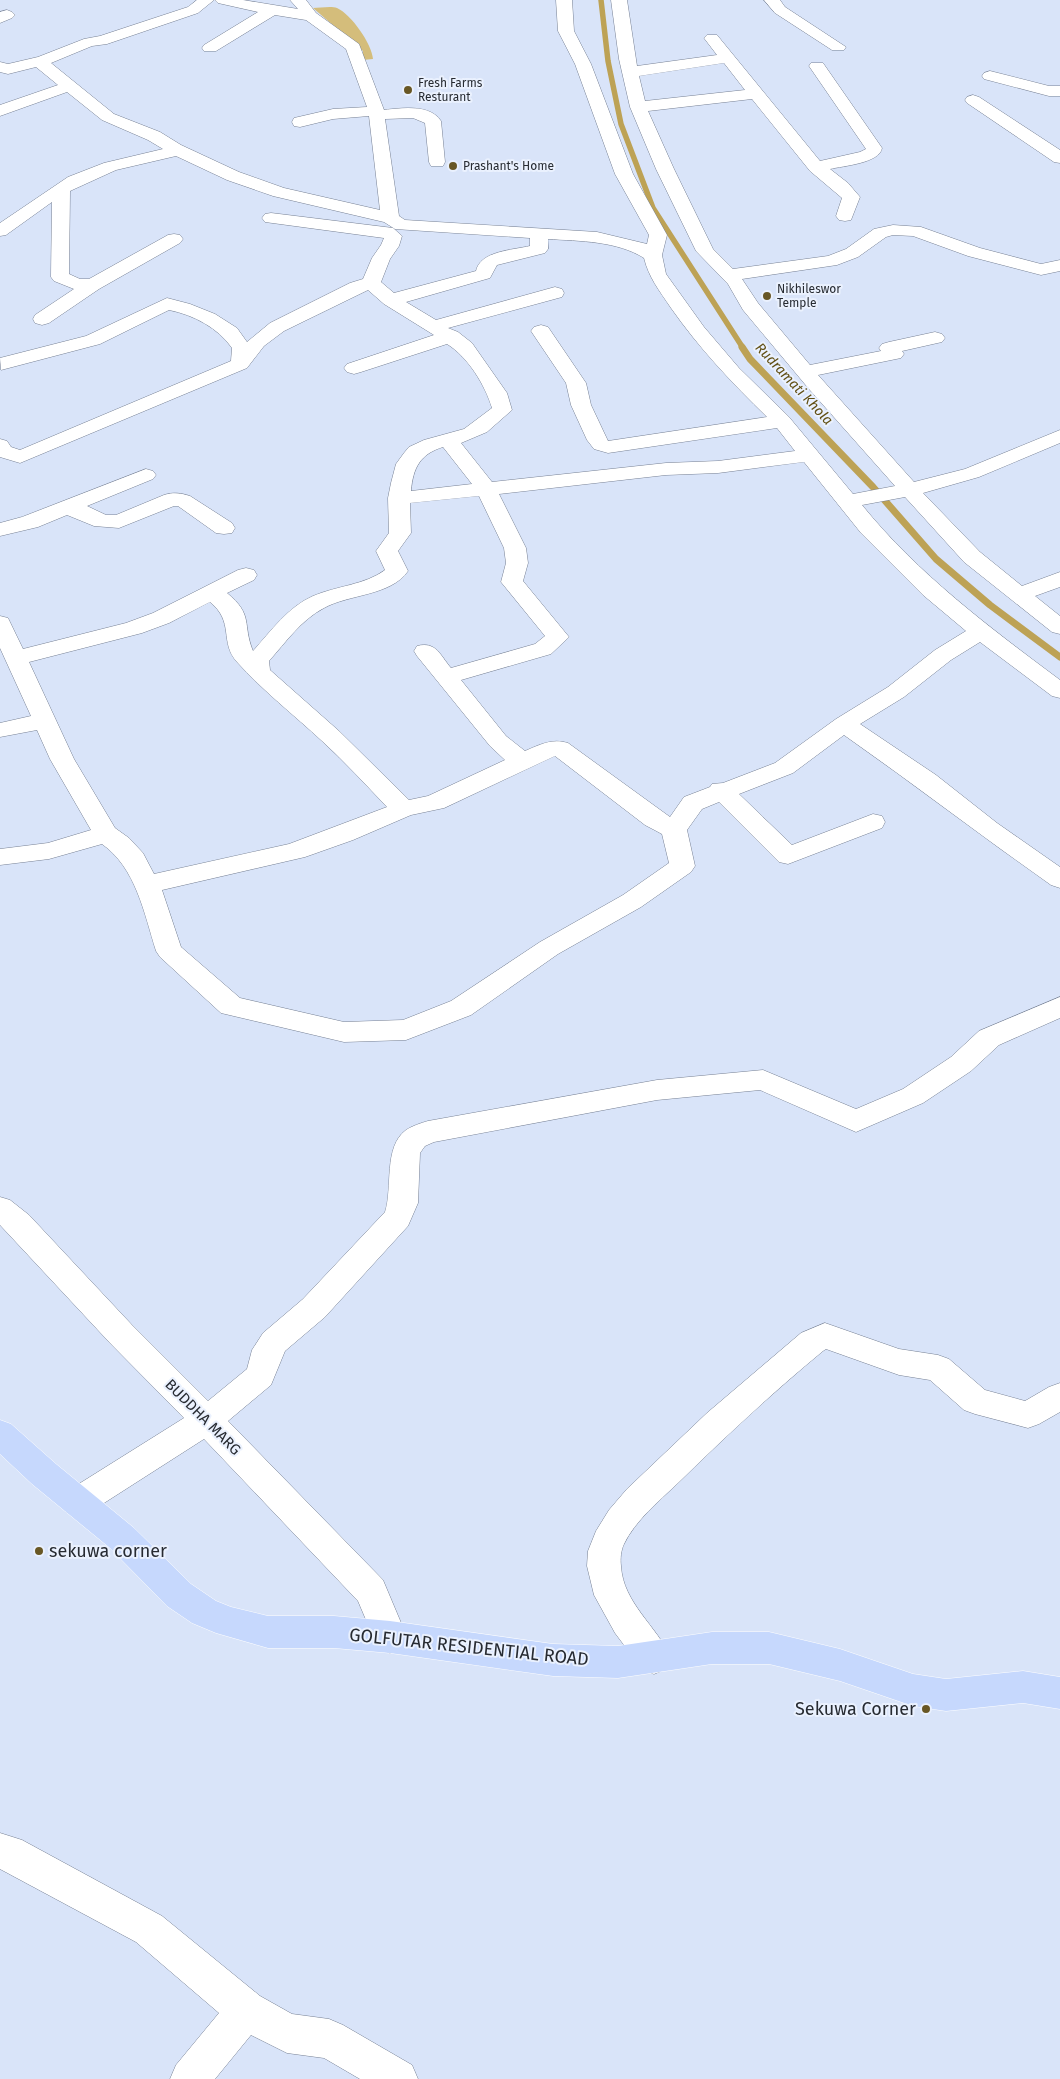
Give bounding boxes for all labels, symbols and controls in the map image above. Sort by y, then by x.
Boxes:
place label: Fresh Farms Resturant [418,76,483,104]
marker: Fresh Farms Resturant [402,84,414,96]
place label: Prashant's Home [463,159,554,173]
marker: Prashant's Home [447,160,459,172]
place label: Nikhileswor Temple [777,282,841,310]
marker: Nikhileswor Temple [761,290,773,302]
water label: Rudramati Khola [752,339,836,429]
street label: BUDDHA MARG [161,1375,245,1459]
place label: sekuwa corner [49,1540,167,1562]
marker: sekuwa corner [33,1545,45,1557]
street label: GOLFUTAR RESIDENTIAL ROAD [348,1623,590,1671]
place label: Sekuwa Corner [795,1698,916,1720]
marker: Sekuwa Corner [920,1703,932,1715]

